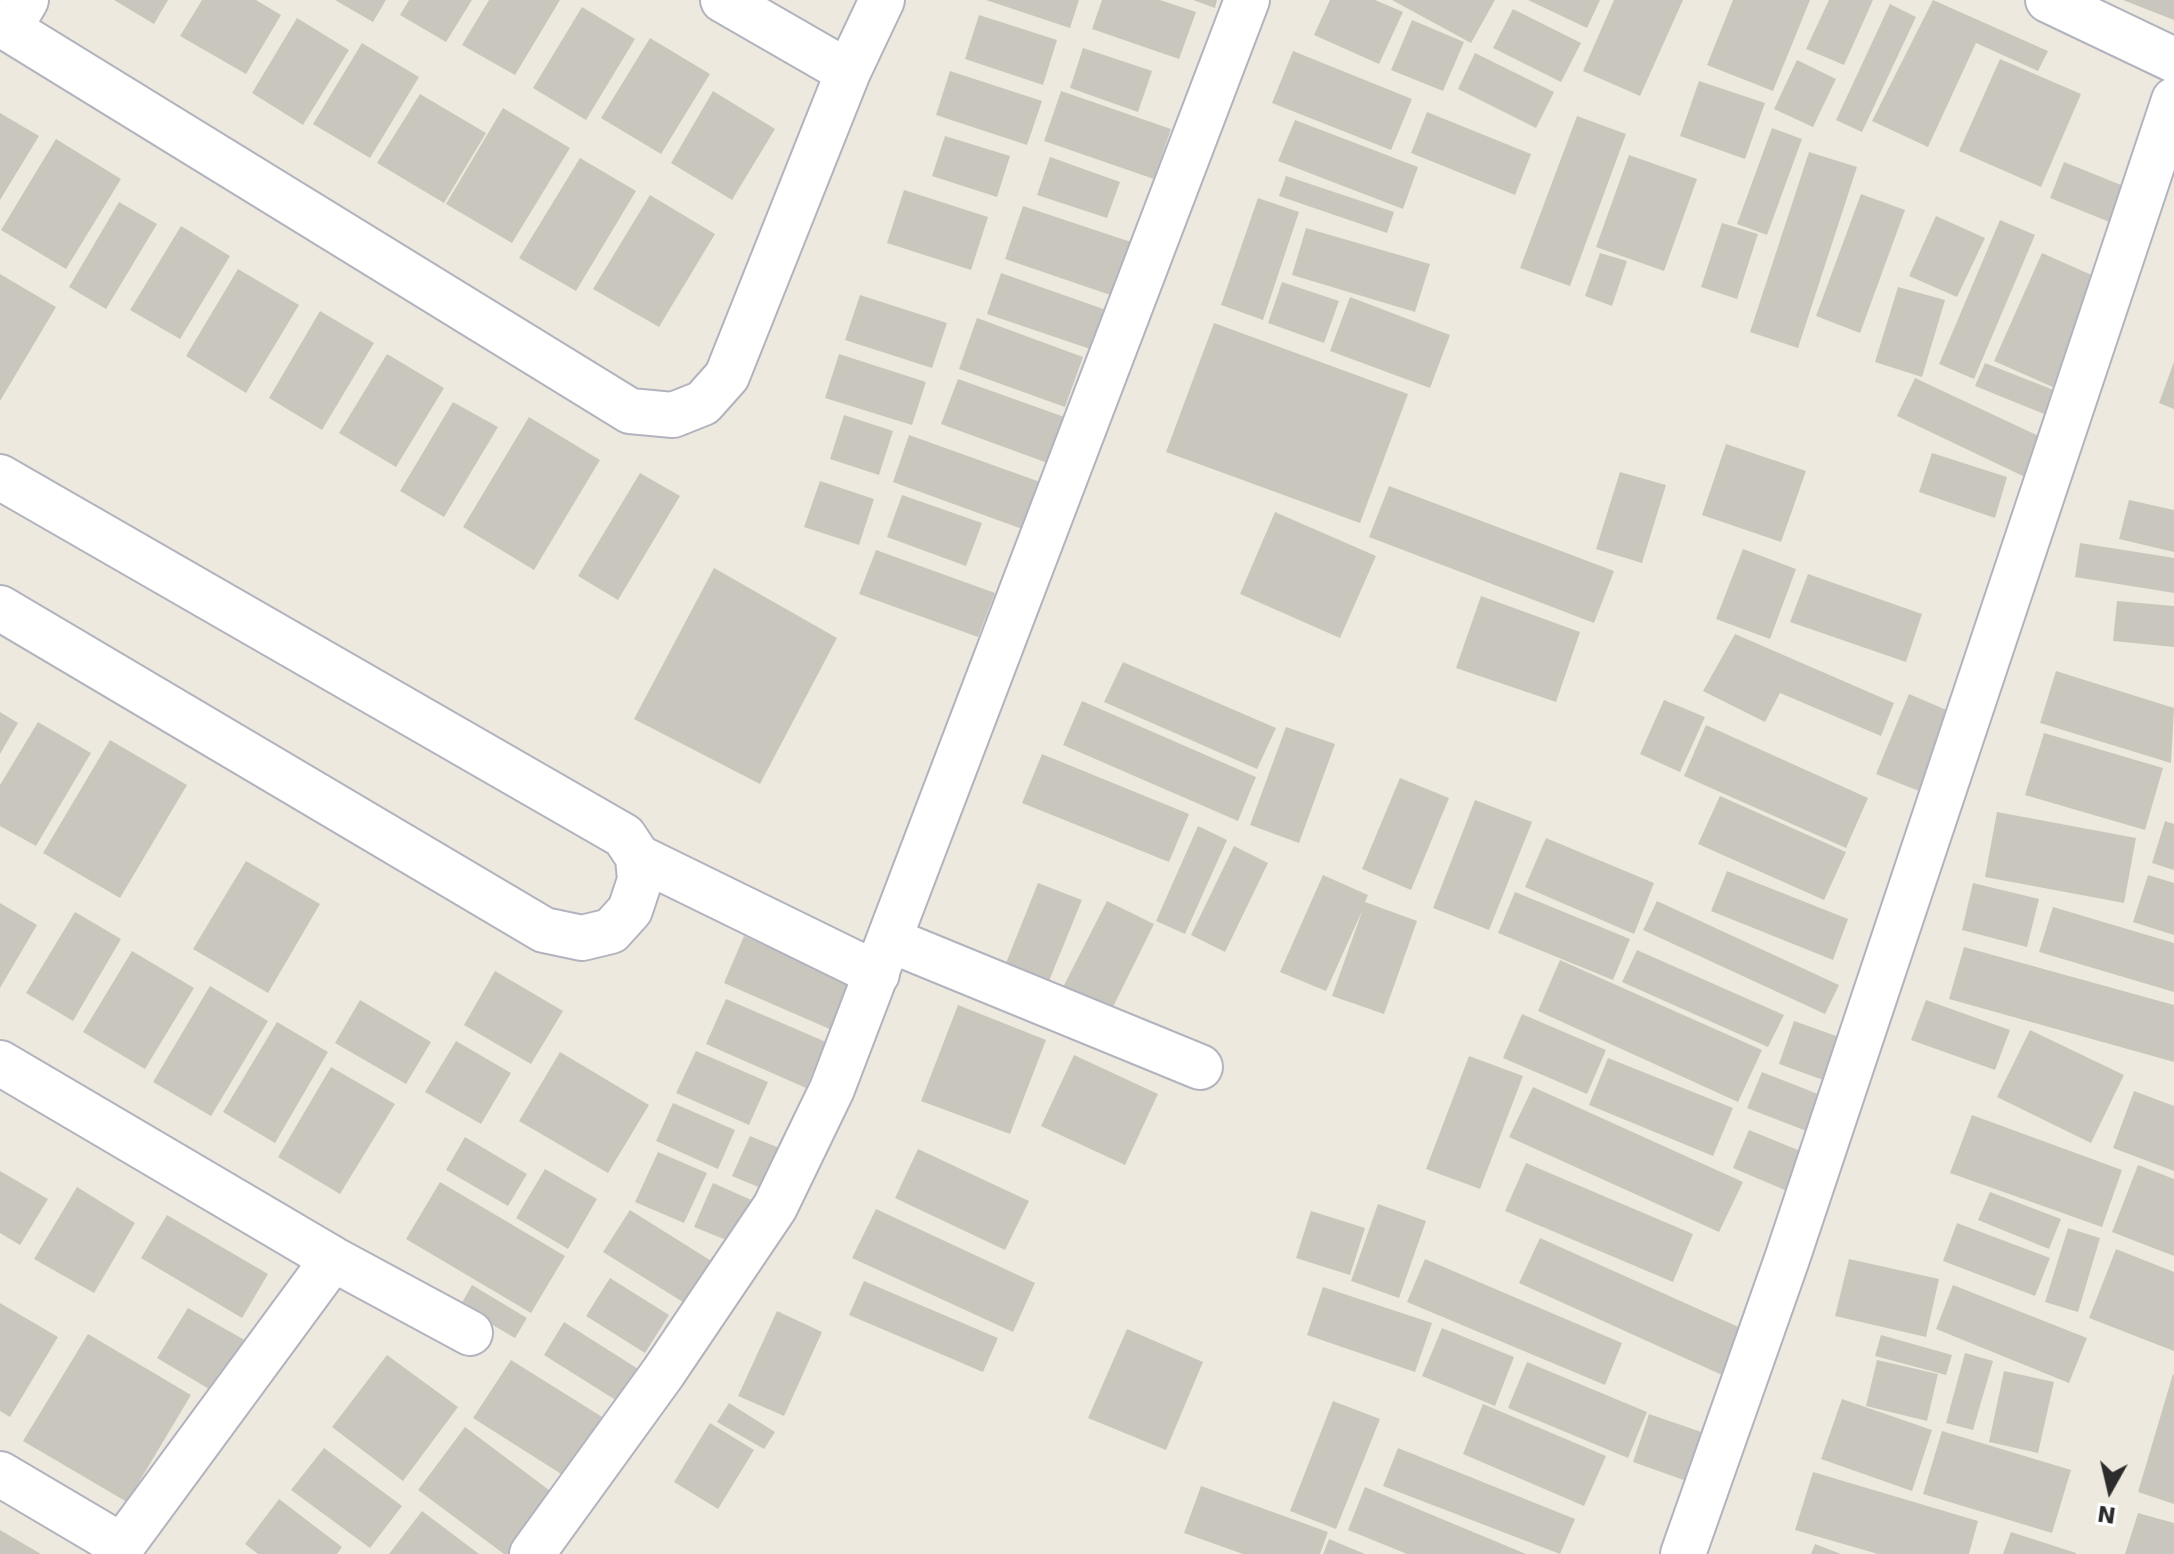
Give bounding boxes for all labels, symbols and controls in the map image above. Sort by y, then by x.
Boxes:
north arrow [2070,1450,2150,1530]
text: N [2096,1501,2117,1528]

